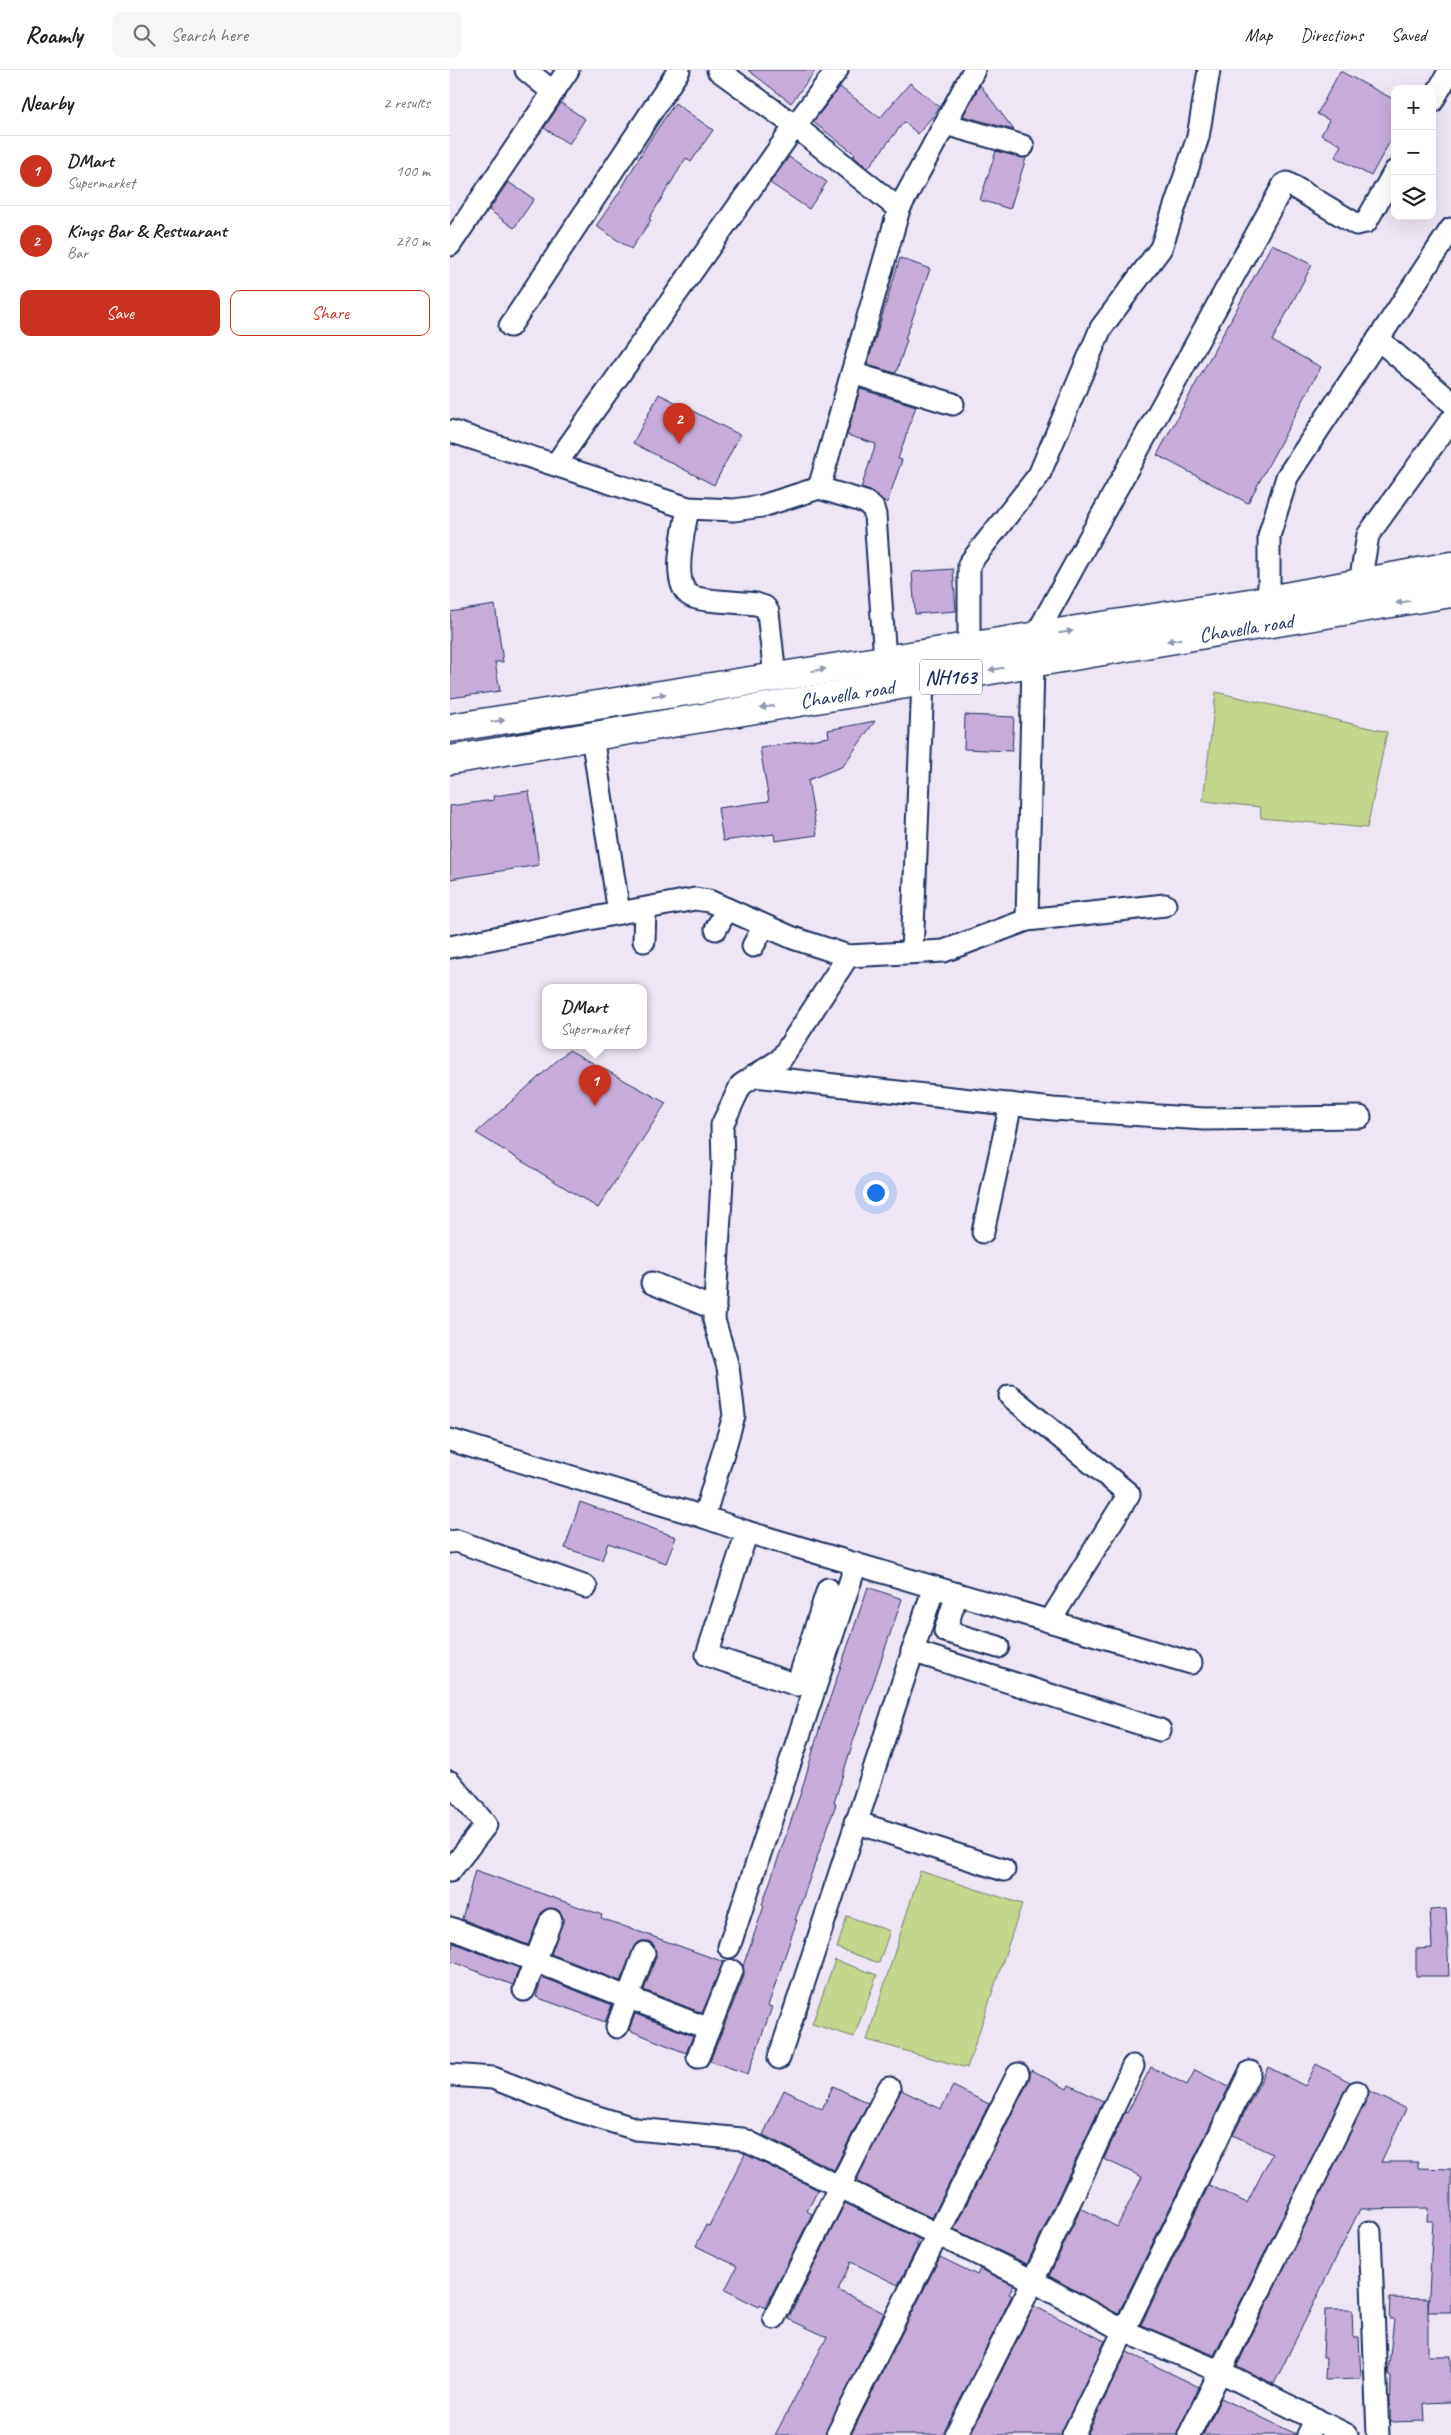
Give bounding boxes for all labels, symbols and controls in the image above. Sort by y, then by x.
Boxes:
search box [112,12,462,57]
text: Roamly [25,20,82,50]
icon: search [130,21,158,49]
text: Search here [170,23,248,47]
text: Map [1245,24,1272,46]
text: Directions [1300,24,1363,46]
text: Saved [1391,24,1426,46]
map controls [1391,85,1436,220]
button: + [1391,85,1436,130]
text: Nearby [20,90,73,116]
text: 2 results [383,93,430,113]
button: − [1391,130,1436,175]
text: DMart [67,149,114,173]
text: 1 [32,161,40,181]
text: 100 m [396,161,430,181]
text: Supermarket [67,173,135,193]
button: layers [1391,175,1436,220]
text: Kings Bar & Restuarant [67,219,227,243]
text: 2 [32,231,40,251]
text: 270 m [396,231,430,251]
text: Bar [67,243,88,263]
button: Save [20,290,220,336]
button: Share [230,290,430,336]
pin: 2 [663,403,695,444]
one-way arrow [1395,598,1411,606]
street label: Chavella road [1197,607,1298,648]
one-way arrow [1059,628,1075,636]
one-way arrow [1165,636,1181,644]
road number: NH163 [920,660,982,694]
one-way arrow [812,666,828,674]
one-way arrow [988,666,1004,674]
street label: Chavella road [798,673,899,714]
one-way arrow [651,691,667,699]
one-way arrow [758,703,774,711]
one-way arrow [491,716,507,724]
popup [542,984,647,1049]
text: DMart [560,995,607,1019]
text: Supermarket [560,1019,629,1039]
pin: 1 [579,1065,611,1106]
your location [863,1180,889,1206]

